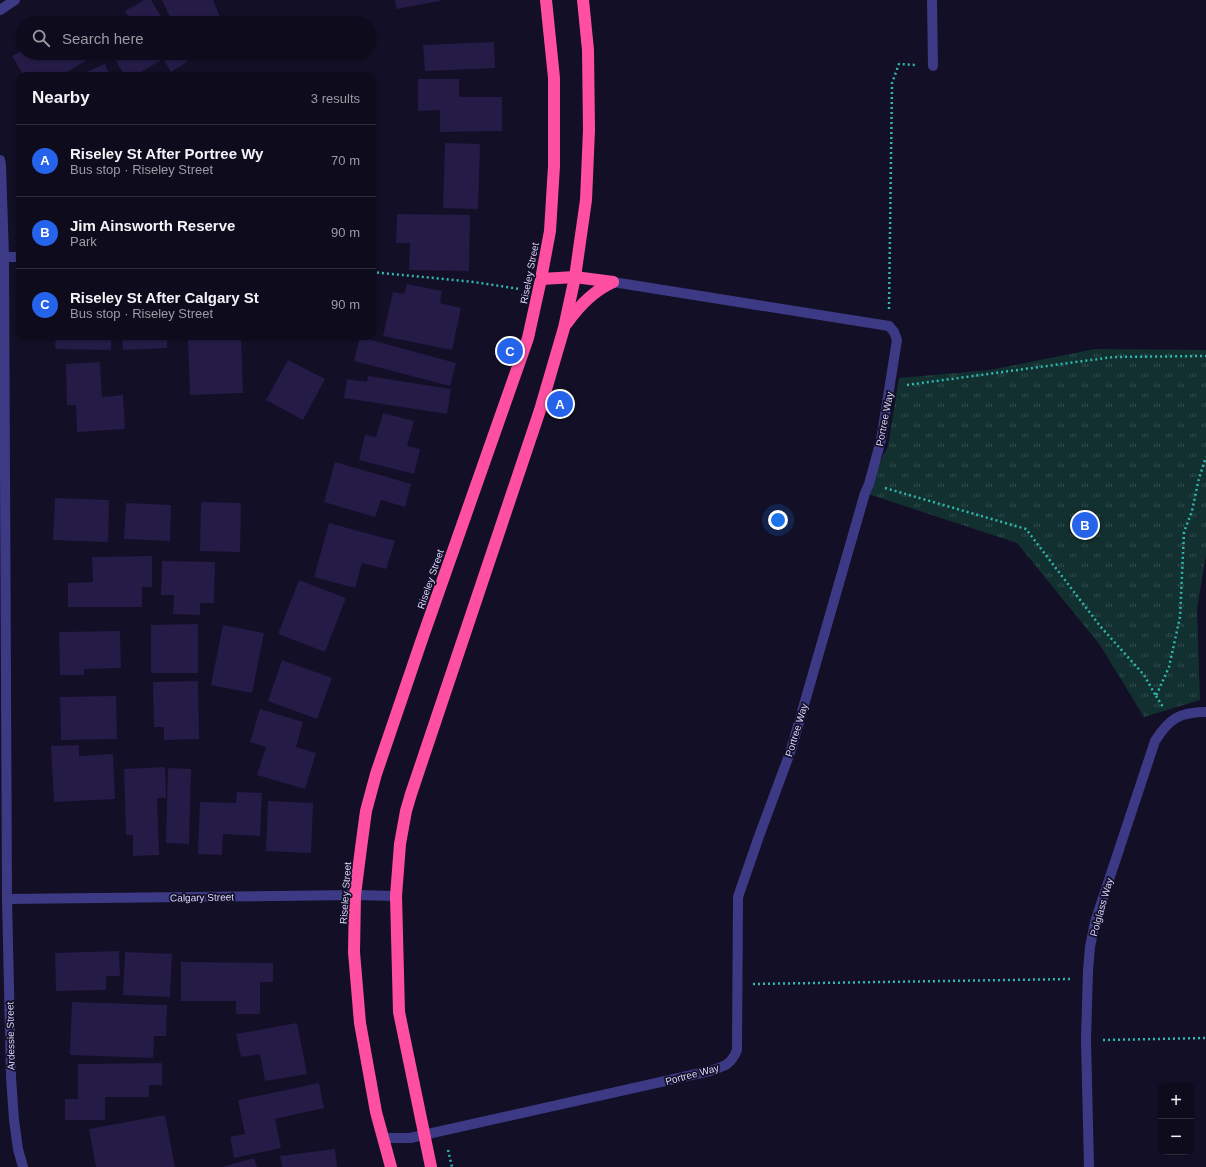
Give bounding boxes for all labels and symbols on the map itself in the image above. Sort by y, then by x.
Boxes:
street label: Riseley Street [518,241,541,305]
pin: C [497,336,523,366]
pin: A [547,389,573,419]
street label: Portree Way [874,391,895,447]
your location [768,510,788,530]
pin: B [1072,510,1098,540]
street label: Riseley Street [415,548,446,610]
street label: Portree Way [783,702,810,758]
street label: Riseley Street [338,861,353,924]
street label: Polglass Way [1088,877,1115,938]
street label: Calgary Street [170,891,234,904]
street label: Ardessie Street [4,1002,17,1070]
street label: Portree Way [664,1062,720,1087]

